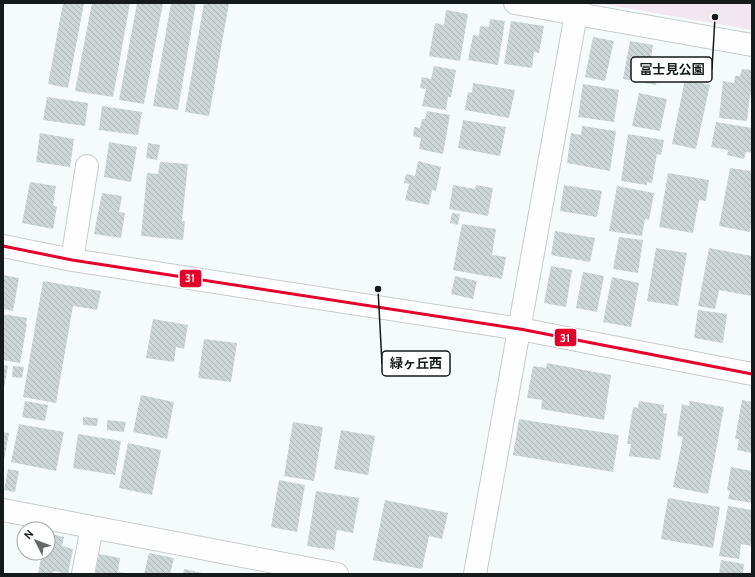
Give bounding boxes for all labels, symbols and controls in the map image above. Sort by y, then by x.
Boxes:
callout: 富士見公園 [631,57,712,82]
text: 富士見公園 [639,61,705,77]
line badge: 31 [179,269,202,288]
text: 31 [185,271,195,285]
line badge: 31 [554,328,577,347]
text: 31 [560,331,570,345]
callout: 緑ヶ丘西 [382,351,450,376]
text: 緑ヶ丘西 [389,355,442,371]
north arrow [16,521,56,561]
text: N [21,527,36,542]

